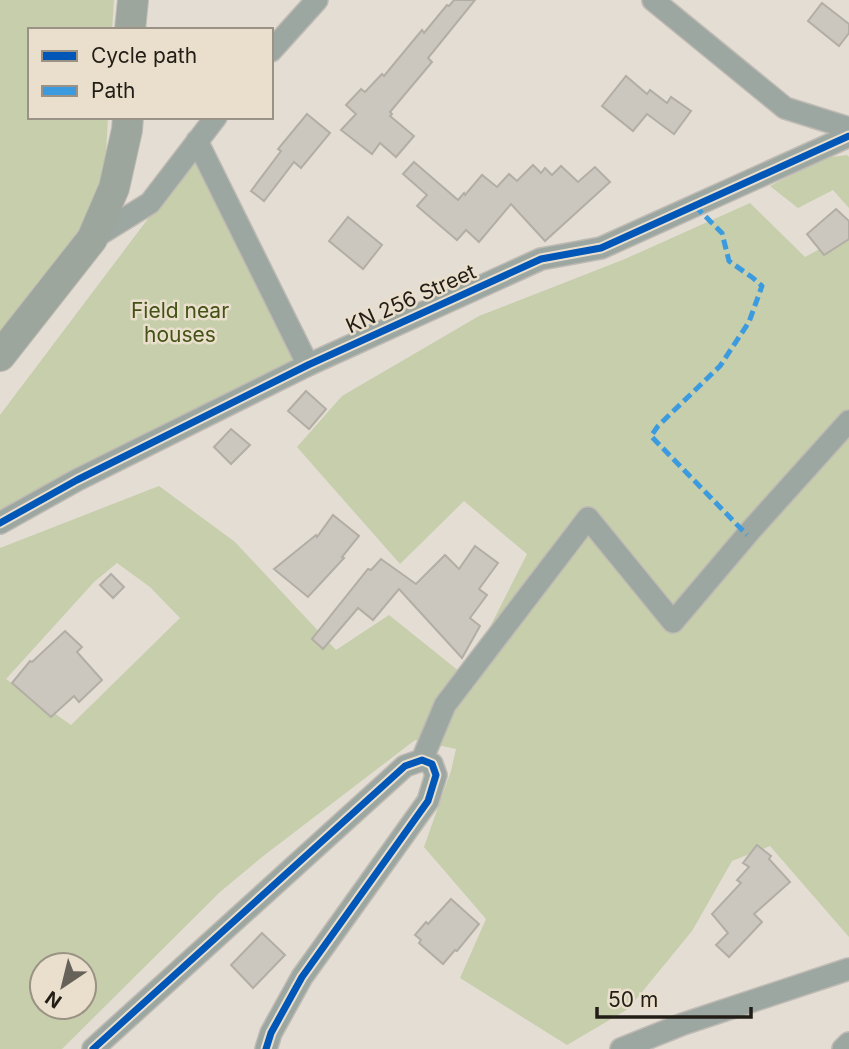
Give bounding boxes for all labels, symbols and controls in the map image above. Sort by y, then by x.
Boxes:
legend [28,28,273,119]
text: Cycle path [91,43,197,68]
text: Path [91,78,136,103]
street label: KN 256 Street [342,259,480,338]
park label: Field near houses [131,298,229,347]
north arrow [28,951,98,1021]
scale bar [597,976,751,1020]
text: N [41,986,66,1013]
text: 50 m [608,987,658,1012]

